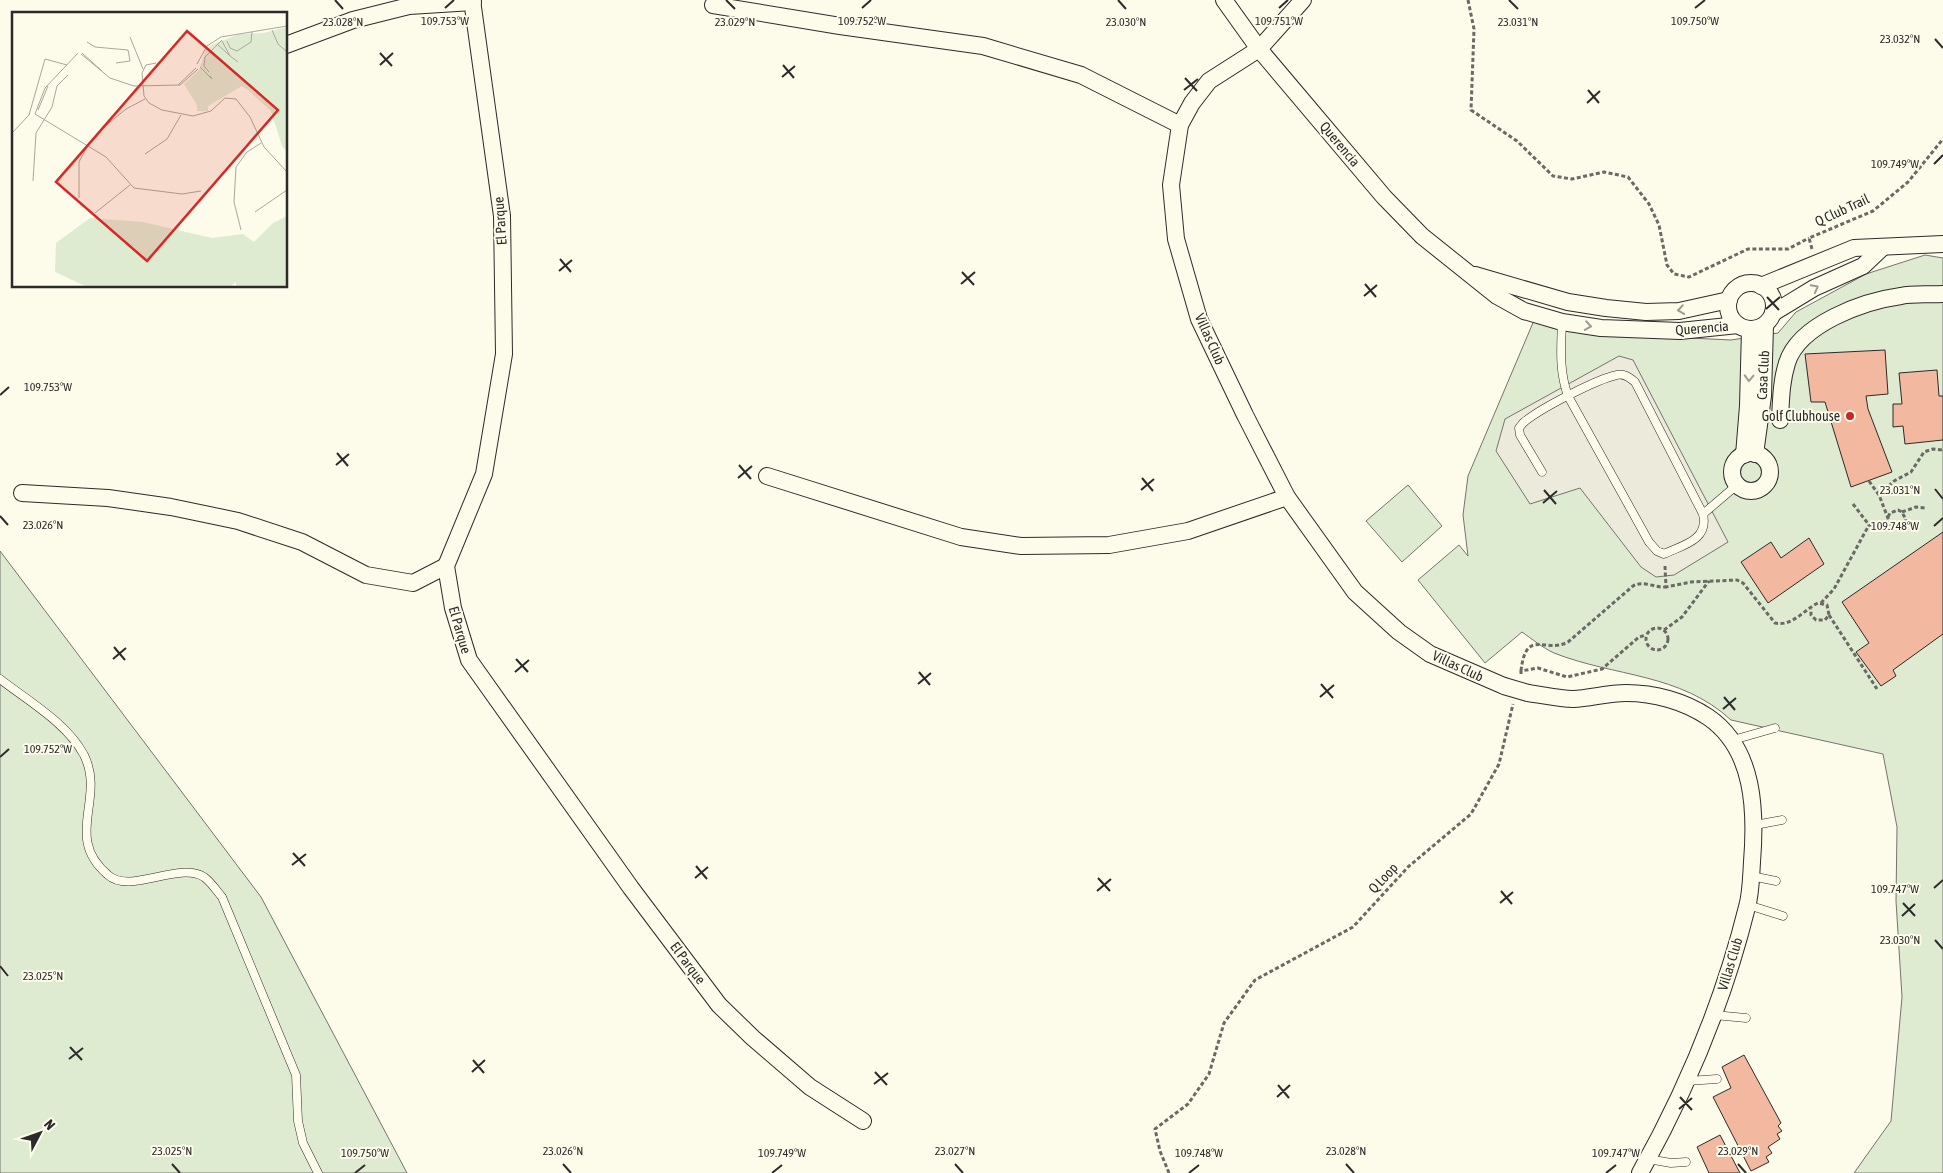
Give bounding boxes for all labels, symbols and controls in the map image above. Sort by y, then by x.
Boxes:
inset map [12,12,288,288]
text: 109.753°W [421,14,469,28]
text: 109.752°W [838,14,886,28]
text: 109.751°W [1255,14,1303,28]
text: 109.750°W [1671,14,1719,28]
text: 23.028°N [323,15,363,29]
text: 23.029°N [715,15,755,29]
text: 23.030°N [1106,15,1146,29]
text: 23.031°N [1498,15,1538,29]
text: 23.032°N [1880,32,1920,46]
street label: Querencia [1317,118,1363,170]
text: 109.749°W [1871,157,1919,171]
street label: Q Club Trail [1812,190,1872,230]
street label: El Parque [490,196,510,246]
one-way arrow [1810,285,1819,295]
one-way arrow [1677,304,1686,314]
street label: Villas Club [1192,311,1228,367]
street label: Querencia [1675,318,1729,338]
one-way arrow [1585,320,1593,331]
street label: Casa Club [1754,349,1772,400]
one-way arrow [1744,374,1754,382]
text: 109.753°W [24,380,72,394]
place label: Golf Clubhouse [1762,408,1840,424]
marker: Golf Clubhouse [1844,410,1856,422]
text: 23.031°N [1880,483,1920,497]
text: 23.026°N [23,518,63,532]
text: 109.748°W [1871,519,1919,533]
street label: El Parque [446,604,474,656]
street label: Villas Club [1430,647,1486,685]
text: 109.752°W [24,742,72,756]
street label: Q Loop [1365,859,1401,896]
text: 109.747°W [1871,882,1919,896]
text: 23.030°N [1880,933,1920,947]
street label: Villas Club [1714,935,1746,992]
street label: El Parque [667,939,709,987]
text: 23.025°N [23,969,63,983]
north arrow [15,1108,65,1158]
text: N [41,1116,59,1133]
text: 23.025°N [152,1144,192,1158]
text: 23.026°N [543,1144,583,1158]
text: 23.027°N [935,1144,975,1158]
text: 23.028°N [1326,1144,1366,1158]
text: 23.029°N [1718,1144,1758,1158]
text: 109.750°W [341,1146,389,1160]
text: 109.749°W [758,1146,806,1160]
text: 109.748°W [1175,1146,1223,1160]
text: 109.747°W [1592,1146,1640,1160]

